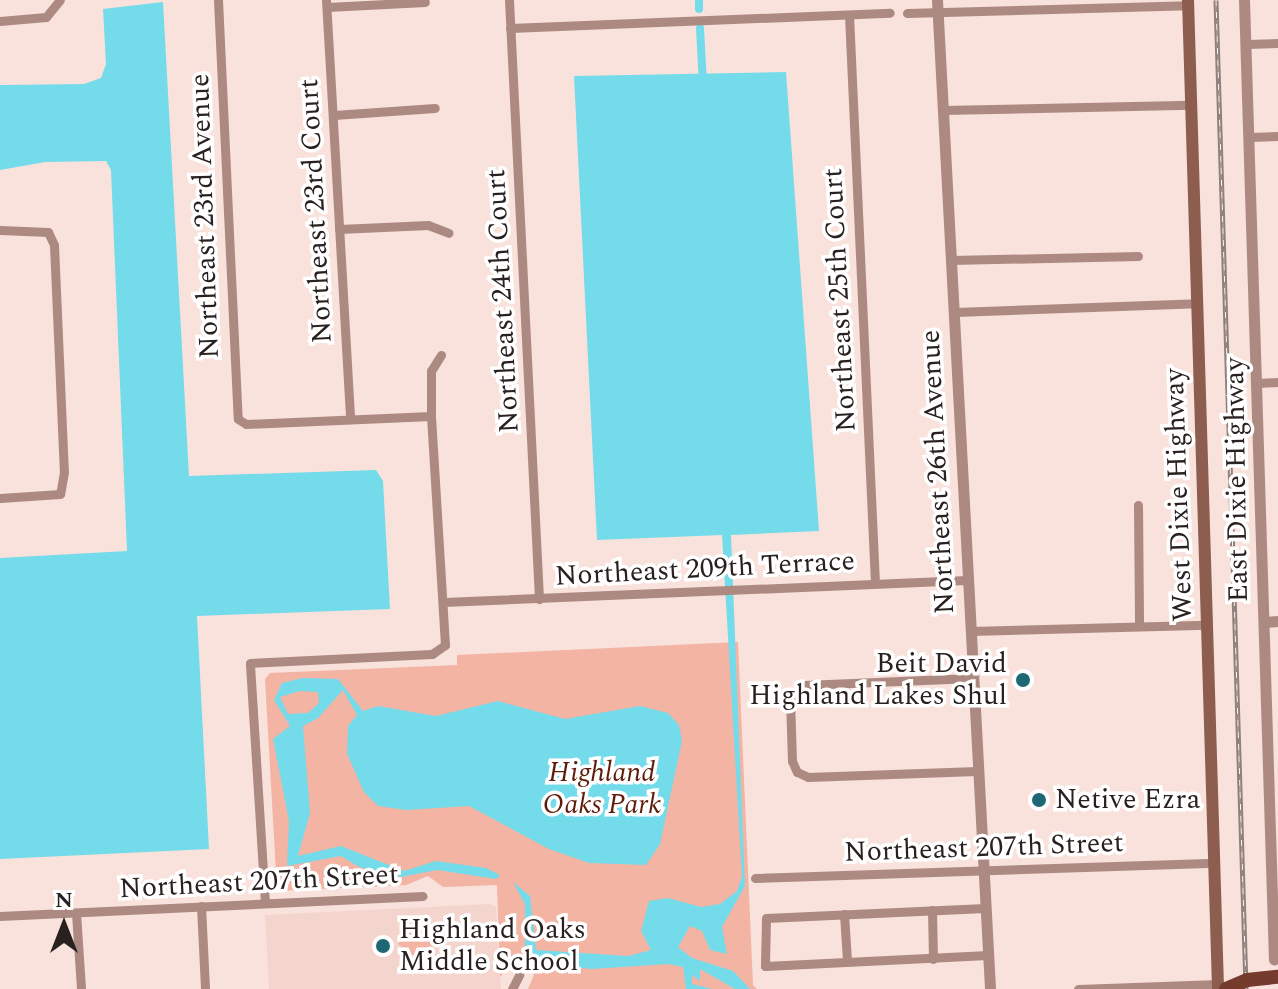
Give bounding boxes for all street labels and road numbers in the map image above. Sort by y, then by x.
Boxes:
street label: Northeast 23rd Avenue [183,73,227,359]
street label: Northeast 23rd Court [292,78,340,344]
street label: Northeast 25th Court [816,167,864,433]
street label: Northeast 24th Court [479,168,527,434]
street label: Northeast 26th Avenue [914,329,962,615]
street label: East Dixie Highway [1218,357,1256,603]
street label: West Dixie Highway [1158,368,1200,622]
street label: Northeast 209th Terrace [554,544,856,594]
street label: Northeast 207th Street [844,826,1124,870]
street label: Northeast 207th Street [119,858,399,906]

